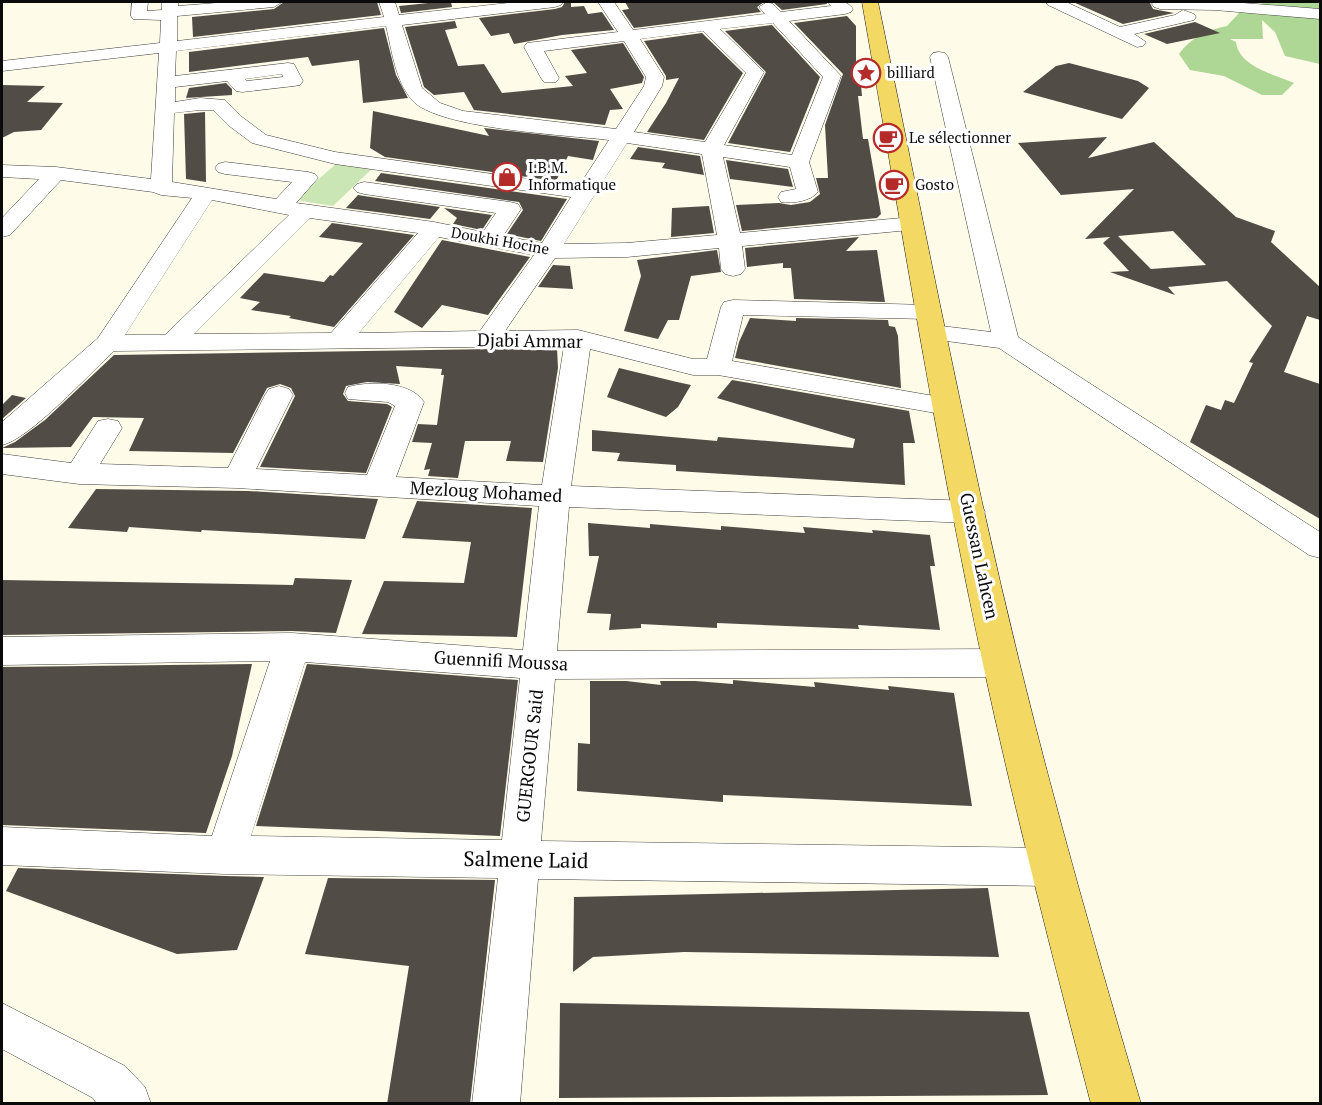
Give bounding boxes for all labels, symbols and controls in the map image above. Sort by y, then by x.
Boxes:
place icon: billiard [850,57,882,89]
place label: billiard [887,62,935,82]
cafe icon: Le sélectionner [872,122,904,154]
place label: Le sélectionner [909,127,1011,147]
place label: I.B.M. Informatique [528,157,616,194]
shop icon: I.B.M. Informatique [491,161,523,193]
cafe icon: Gosto [878,169,910,201]
place label: Gosto [915,174,954,194]
street label: Doukhi Hocine [449,222,551,258]
street label: Djabi Ammar [477,327,583,353]
street label: Mezloug Mohamed [409,475,563,507]
street label: Guessan Lahcen [955,490,1005,622]
street label: Guennifi Moussa [433,645,569,676]
street label: GUERGOUR Said [510,688,548,824]
street label: Salmene Laid [463,844,589,874]

